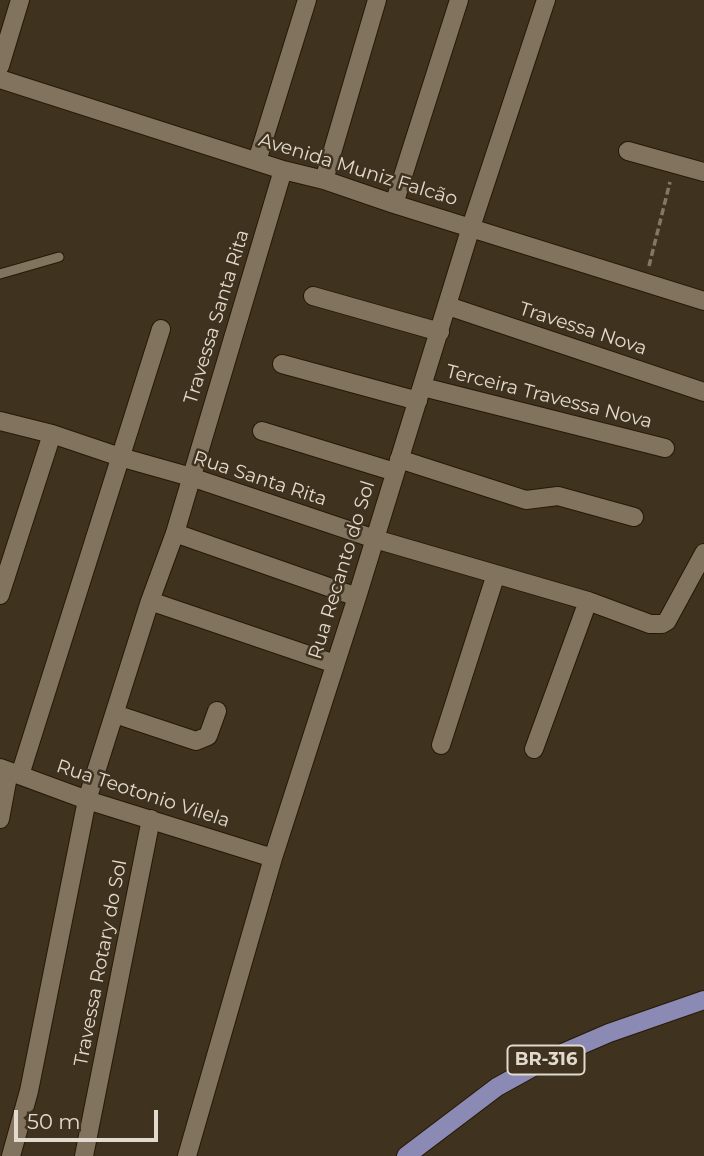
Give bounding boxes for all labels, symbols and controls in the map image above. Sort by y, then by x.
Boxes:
street label: Avenida Muniz Falcão [256,129,460,211]
street label: Travessa Santa Rita [180,227,254,407]
street label: Travessa Nova [516,298,650,360]
street label: Terceira Travessa Nova [443,360,655,434]
street label: Rua Santa Rita [190,447,330,511]
street label: Rua Recanto do Sol [304,478,380,662]
street label: Rua Teotonio Vilela [53,755,233,833]
street label: Travessa Rotary do Sol [70,858,132,1068]
road number: BR-316 [508,1045,584,1074]
scale bar [18,1096,161,1140]
text: 50 m [27,1109,81,1134]

